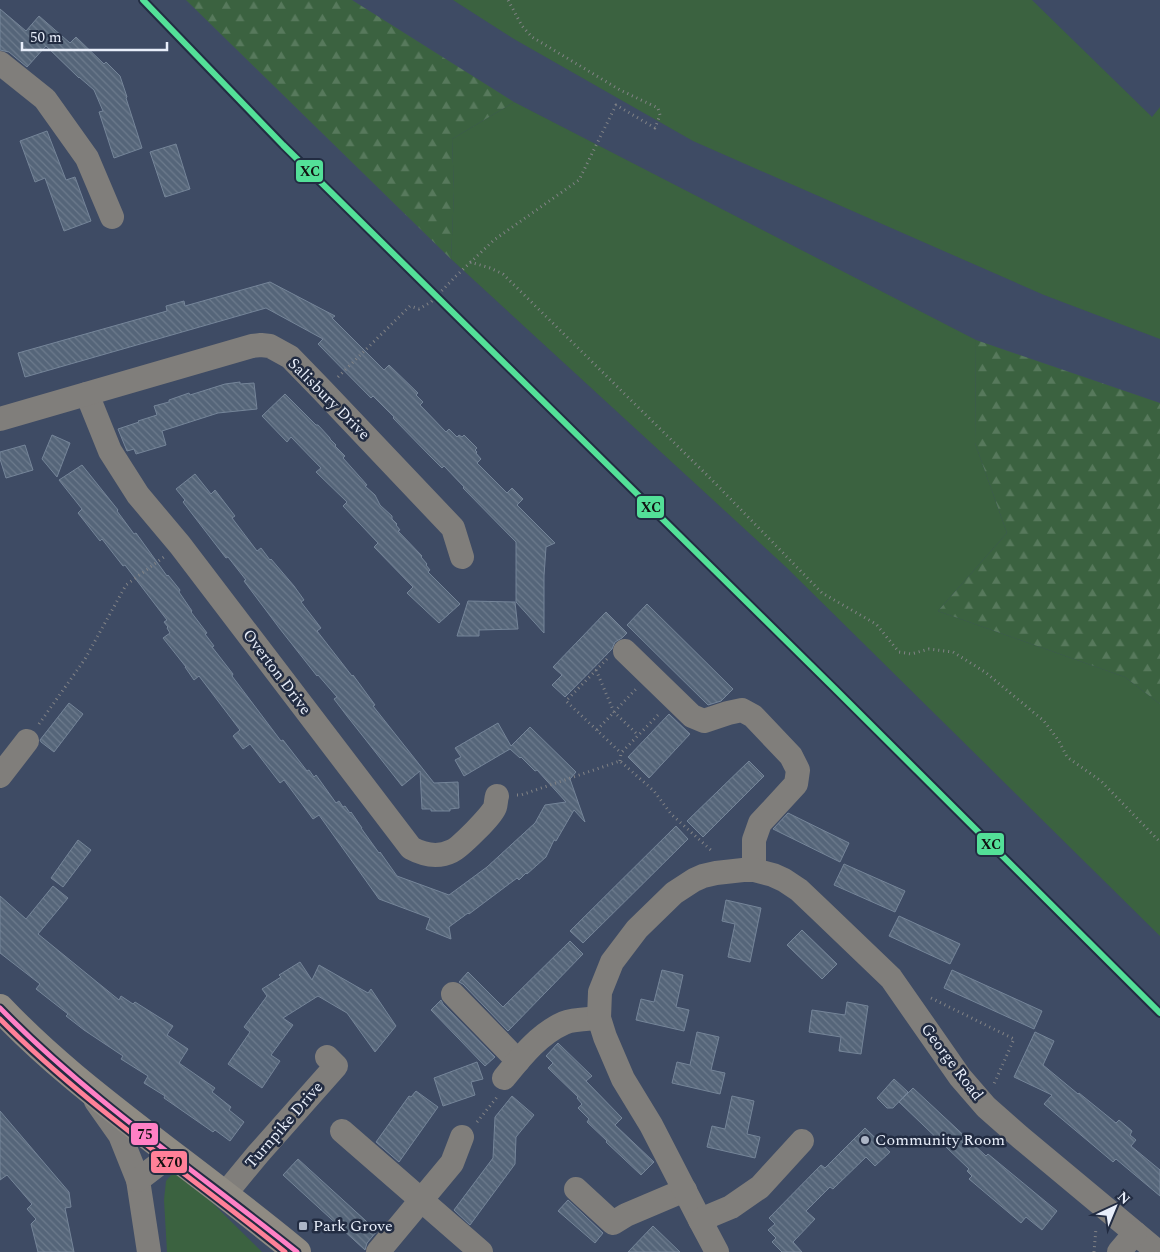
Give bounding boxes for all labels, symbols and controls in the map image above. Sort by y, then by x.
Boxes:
scale bar [22,20,168,52]
text: 50 m [30,26,62,49]
line badge: XC [295,159,324,183]
text: XC [300,161,320,182]
street label: Salisbury Drive [282,352,376,446]
line badge: XC [636,495,665,519]
text: XC [641,497,661,518]
street label: Overton Drive [237,624,317,720]
line badge: XC [976,832,1005,856]
text: XC [981,834,1001,855]
street label: George Road [915,1018,989,1106]
street label: Turnpike Drive [239,1076,329,1174]
line badge: 75 [130,1122,159,1146]
text: 75 [137,1124,153,1145]
place label: Community Room [875,1128,1005,1152]
marker: Community Room [859,1134,871,1146]
line badge: X70 [150,1150,188,1174]
text: X70 [156,1152,182,1173]
north arrow [1090,1182,1140,1232]
text: N [1112,1186,1135,1210]
place label: Park Grove [313,1214,393,1238]
marker: Park Grove [297,1220,309,1232]

